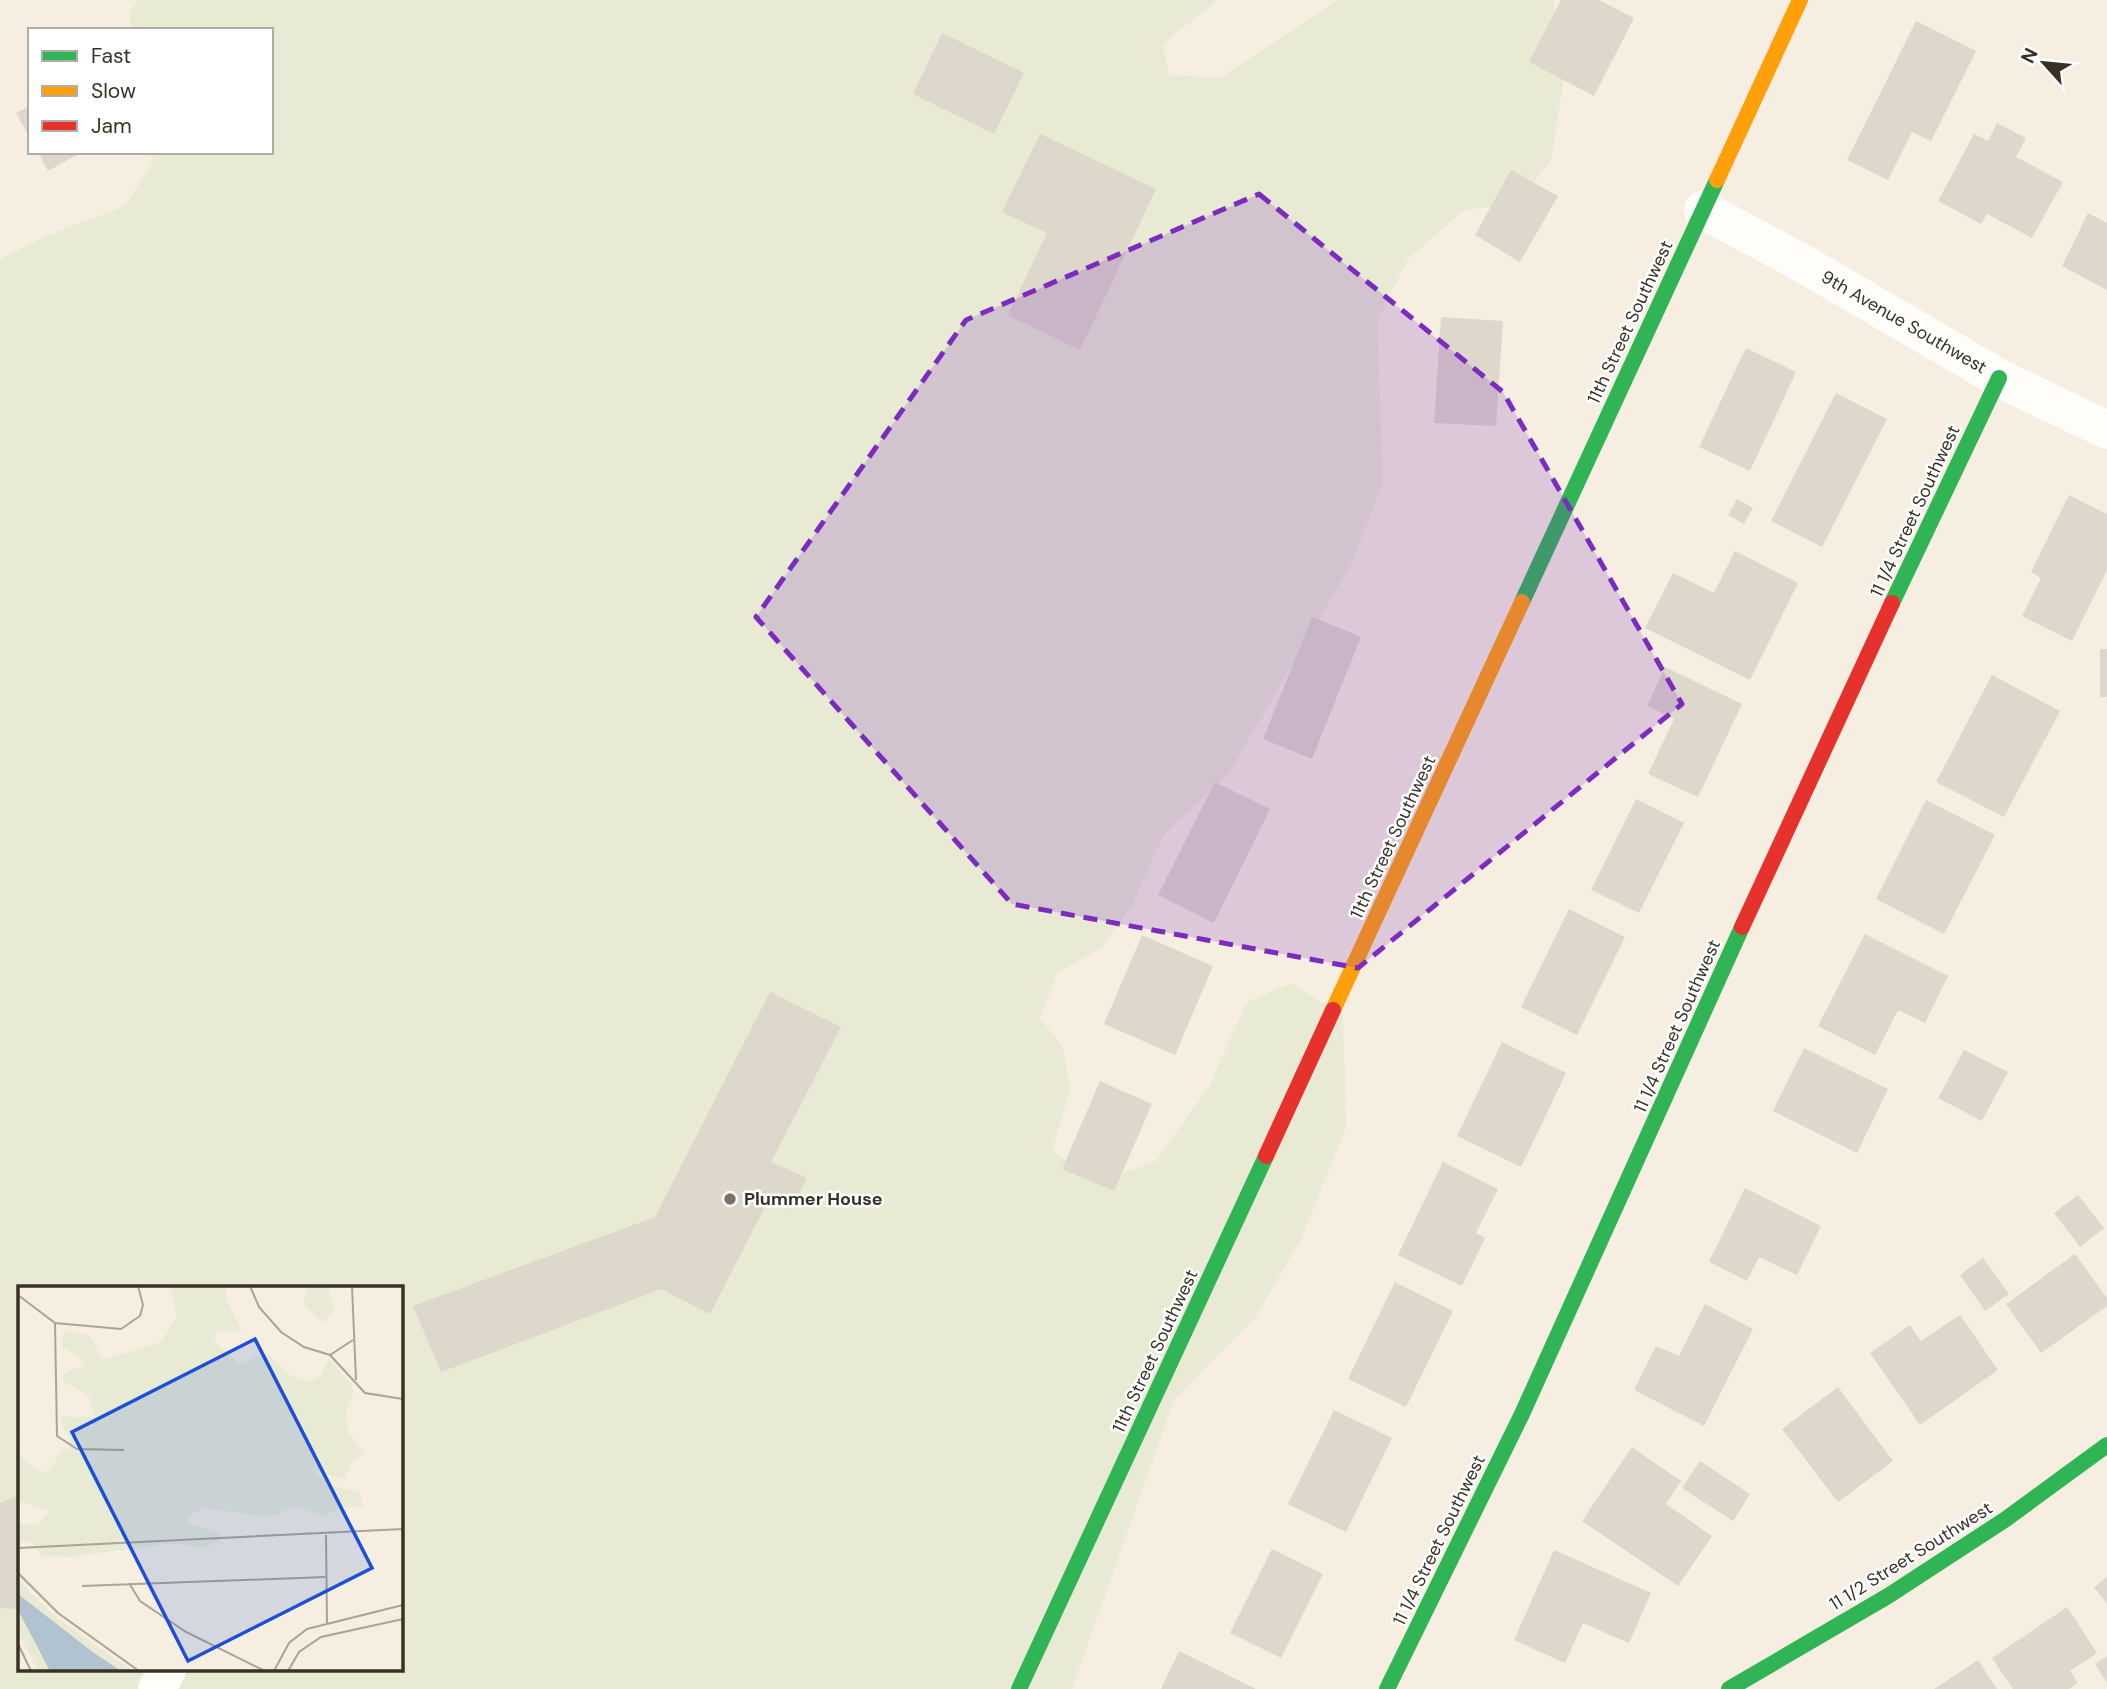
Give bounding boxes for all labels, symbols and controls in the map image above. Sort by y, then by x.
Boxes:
legend [28,28,273,154]
north arrow [2009,28,2079,98]
text: Fast [91,42,131,70]
text: N [2015,44,2044,67]
text: Slow [91,77,136,105]
text: Jam [91,112,132,140]
street label: 11th Street Southwest [1582,237,1678,407]
street label: 9th Avenue Southwest [1817,265,1991,379]
street label: 11 1/4 Street Southwest [1865,421,1965,601]
street label: 11th Street Southwest [1345,752,1441,922]
street label: 11 1/4 Street Southwest [1628,936,1726,1116]
place label: Plummer House [744,1187,883,1211]
marker: Plummer House [722,1191,738,1207]
street label: 11th Street Southwest [1107,1266,1203,1436]
inset map [18,1286,402,1672]
street label: 11 1/4 Street Southwest [1387,1451,1491,1629]
street label: 11 1/2 Street Southwest [1825,1496,1997,1616]

